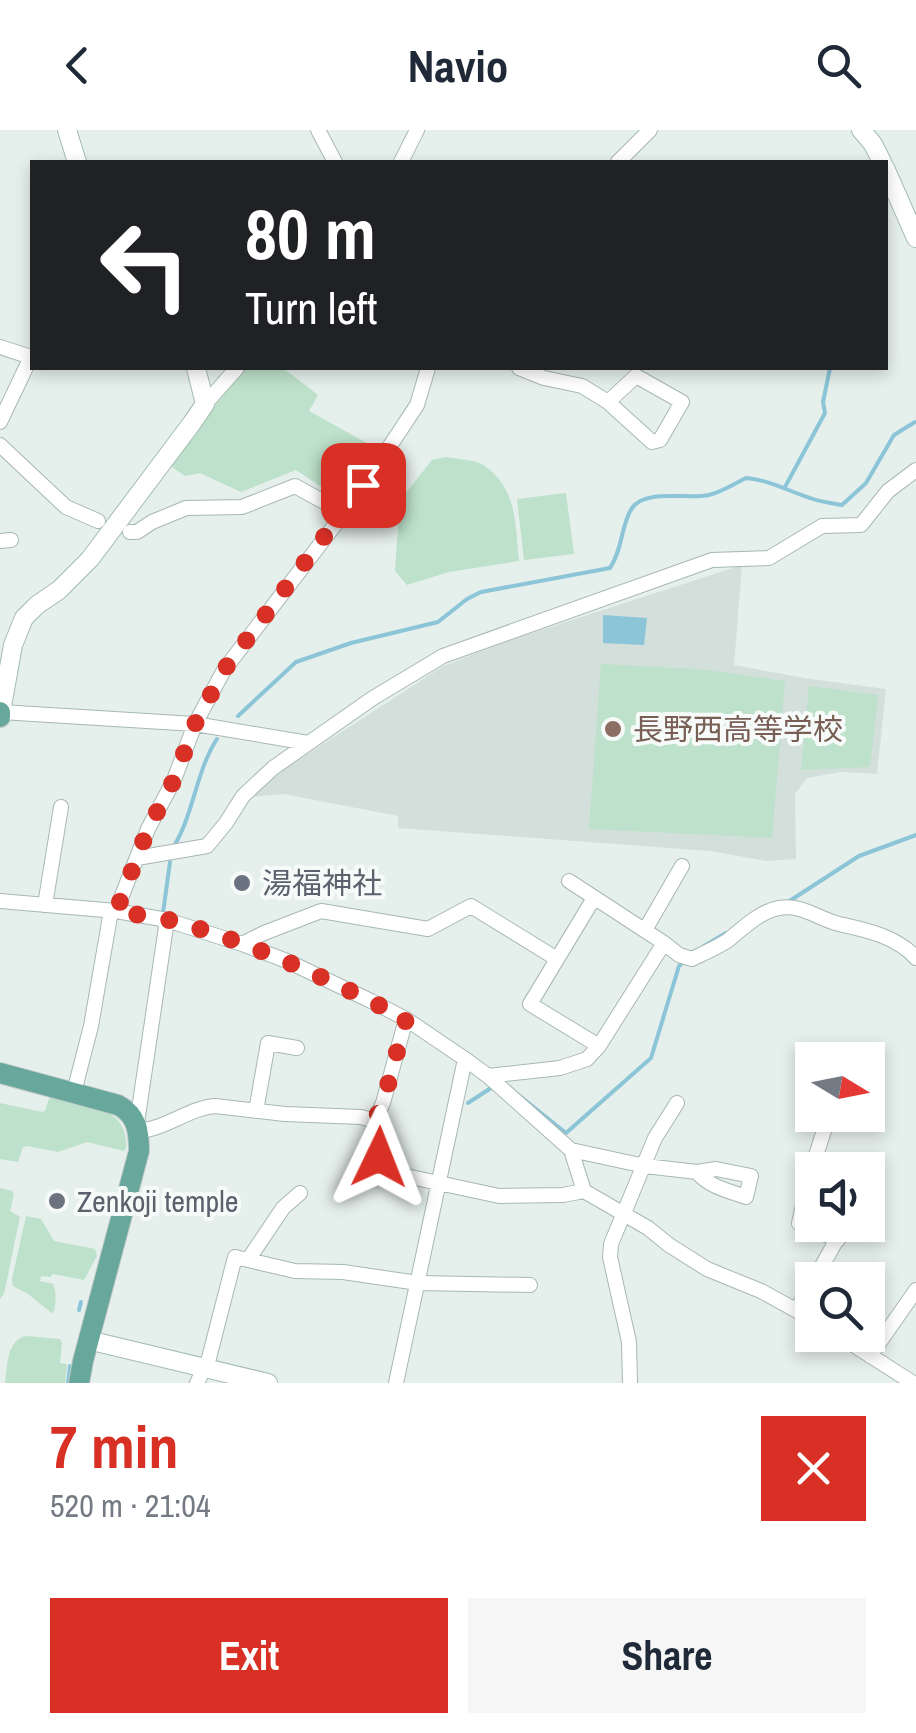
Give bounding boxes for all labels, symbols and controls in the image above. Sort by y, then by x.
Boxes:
text: Navio [408,35,508,96]
icon: back [50,38,105,93]
icon: search [811,38,866,93]
text: 80 m [245,187,376,281]
icon: left [80,200,210,330]
text: Turn left [245,277,377,338]
pin [321,443,406,528]
icon: arrive [336,458,391,513]
place label: 長野西高等学校 [633,709,843,749]
marker: 長野西高等学校 [602,718,624,740]
place label: 湯福神社 [262,863,382,903]
marker: 湯福神社 [231,872,253,894]
north arrow [795,1042,885,1132]
map controls [795,1042,885,1352]
position arrow [327,1105,431,1209]
button: sound [795,1152,885,1242]
place label: Zenkoji temple [77,1181,238,1221]
marker: Zenkoji temple [46,1190,68,1212]
button: search [795,1262,885,1352]
text: 7 min [50,1406,179,1487]
button: close [761,1416,866,1521]
text: 520 m · 21:04 [50,1484,210,1527]
button: Exit [50,1598,448,1713]
button: Share [468,1598,866,1713]

